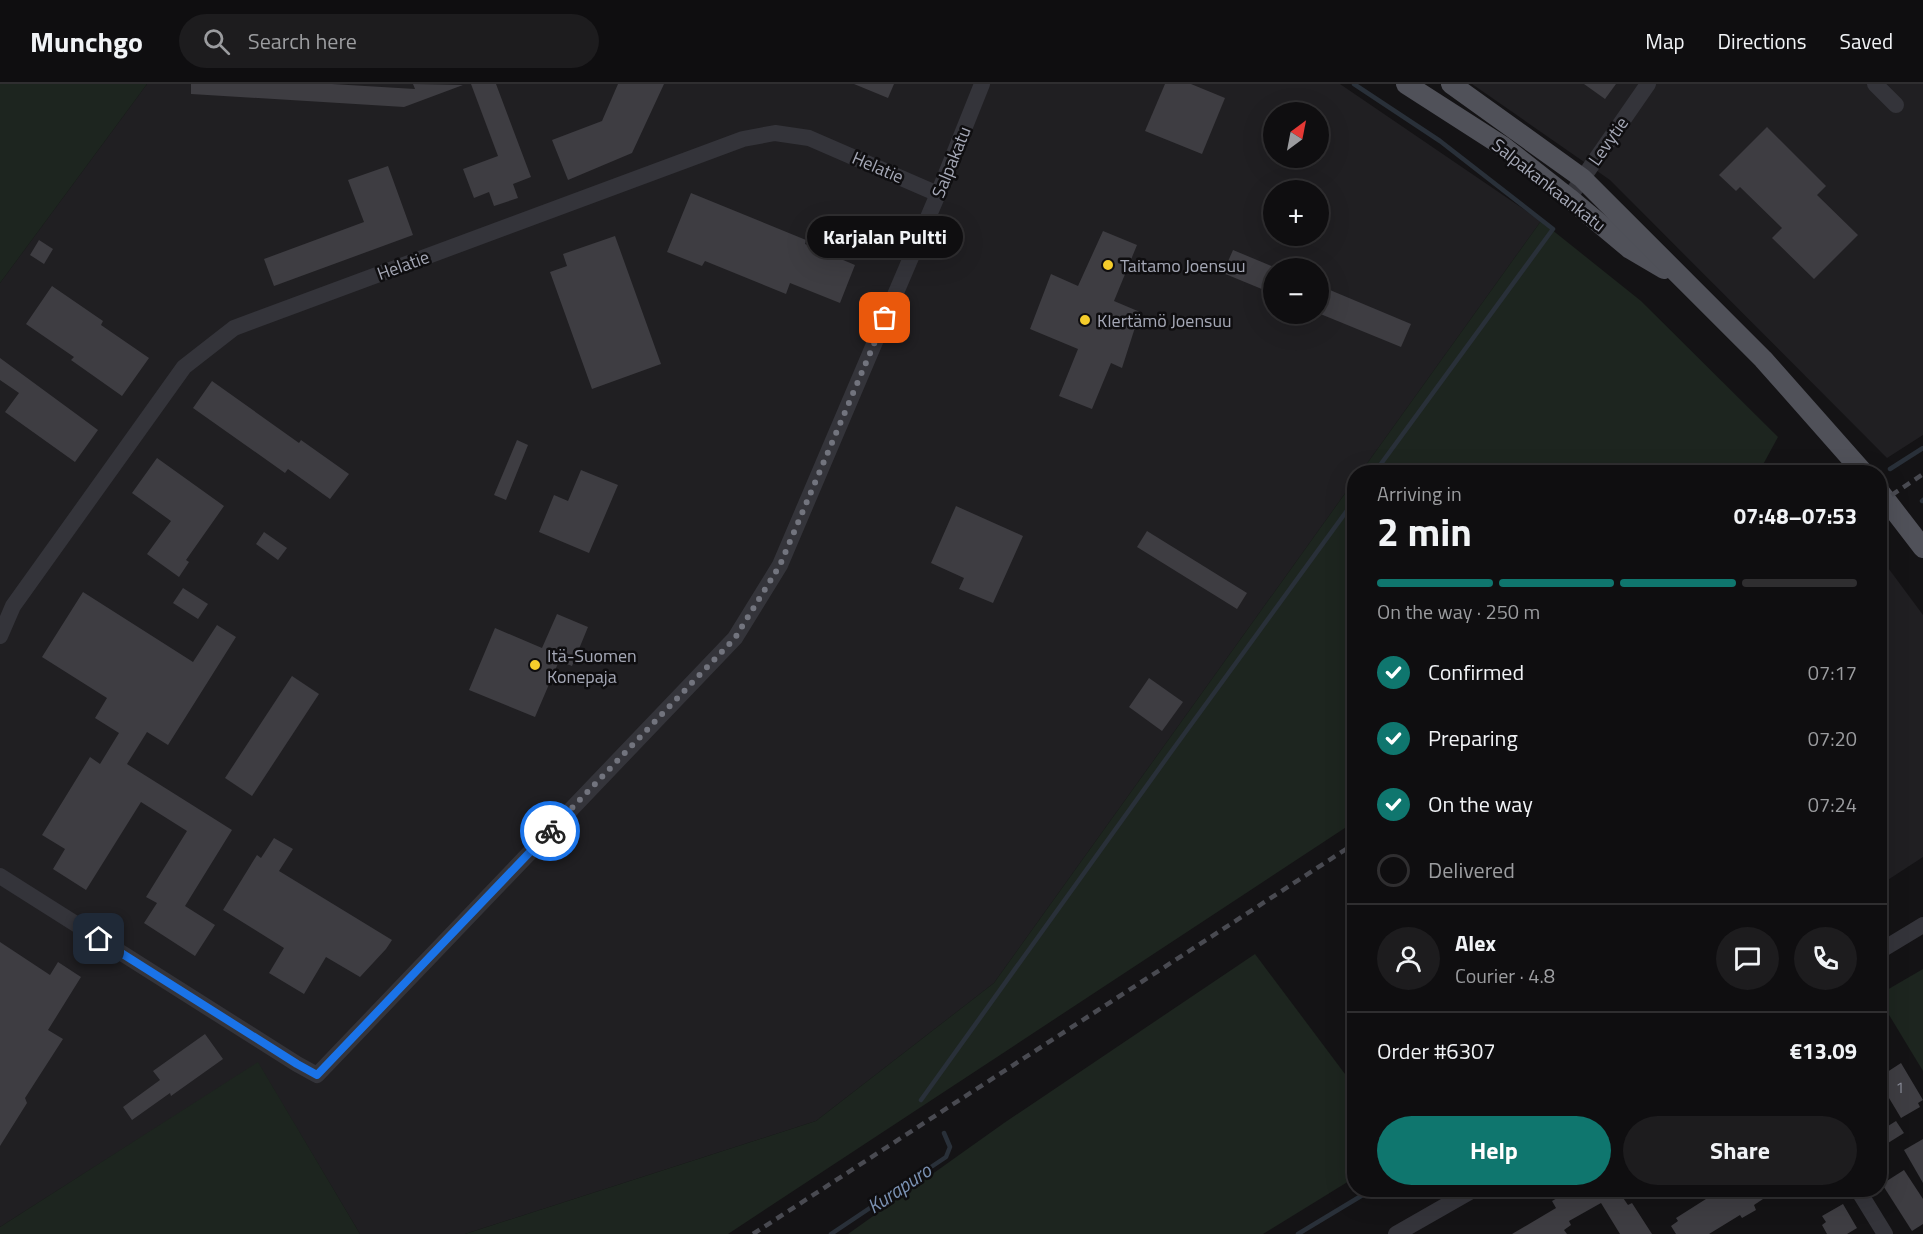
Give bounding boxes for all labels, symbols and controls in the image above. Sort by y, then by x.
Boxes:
search box [179,14,599,68]
text: Munchgo [30,20,143,63]
text: Search here [248,24,357,58]
icon: search [200,25,233,58]
text: Map [1645,25,1685,57]
text: Directions [1718,25,1807,57]
text: Saved [1840,25,1893,57]
north arrow [1263,102,1329,168]
map controls [1263,102,1329,324]
street label: Levytie [1581,111,1635,171]
street label: Salpakatu [924,122,978,202]
street label: Salpakankaankatu [1486,132,1612,238]
street label: Helatie [848,144,908,190]
button: + [1263,180,1329,246]
callout: Karjalan Pultti [807,216,963,258]
text: Karjalan Pultti [823,221,947,252]
street label: Helatie [373,243,433,287]
place label: Taitamo Joensuu [1120,252,1246,279]
marker: Taitamo Joensuu [1101,258,1115,272]
button: − [1263,258,1329,324]
pin [859,292,910,343]
icon: bag [868,301,901,334]
place label: KIertämö Joensuu [1097,307,1232,334]
marker: KIertämö Joensuu [1078,313,1092,327]
text: Arriving in [1377,478,1462,509]
text: 07:48–07:53 [1734,499,1857,533]
text: 2 min [1377,502,1472,561]
text: On the way · 250 m [1377,596,1540,627]
place label: Itä-Suomen Konepaja [547,642,637,690]
text: Confirmed [1428,655,1524,689]
icon: check [1377,656,1410,689]
text: 07:17 [1808,657,1857,688]
marker: Itä-Suomen Konepaja [528,658,542,672]
text: Preparing [1428,721,1518,755]
icon: check [1377,722,1410,755]
text: 07:20 [1808,723,1857,754]
text: On the way [1428,787,1533,821]
icon: check [1377,788,1410,821]
text: 07:24 [1808,789,1857,820]
courier [520,801,580,861]
icon: bike [534,815,567,848]
text: Delivered [1428,853,1515,887]
pin [73,913,124,964]
icon: home [82,922,115,955]
text: Alex [1455,926,1496,960]
button: person [1377,927,1440,990]
button: chat [1716,927,1779,990]
button: phone [1794,927,1857,990]
text: Courier · 4.8 [1455,960,1555,991]
text: Order #6307 [1377,1034,1496,1068]
text: €13.09 [1790,1034,1857,1068]
house number: 1 [1896,1076,1904,1099]
button: Help [1377,1116,1611,1185]
button: Share [1623,1116,1857,1185]
water label: Kurapuro [860,1154,938,1221]

